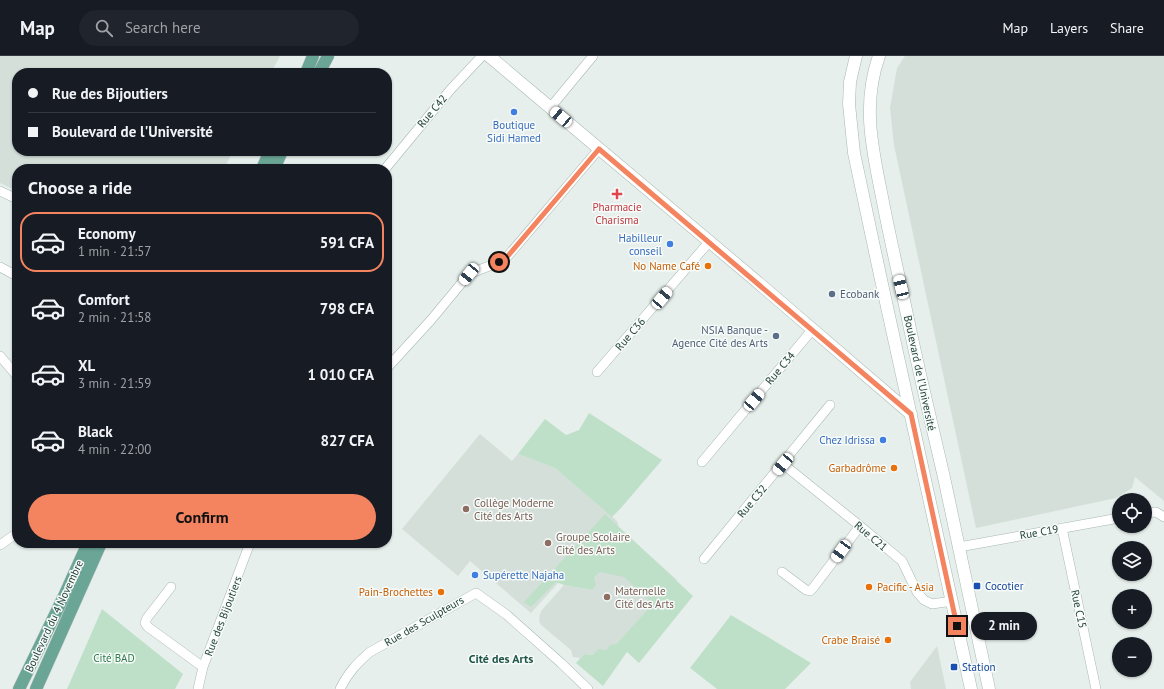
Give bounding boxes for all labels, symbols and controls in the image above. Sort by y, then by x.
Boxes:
search box [79,10,359,46]
text: Map [20,16,55,40]
icon: search [93,17,115,39]
text: Search here [125,18,201,37]
text: Map [1002,19,1028,37]
text: Layers [1050,19,1088,37]
text: Share [1110,19,1144,37]
text: Rue des Bijoutiers [52,84,168,103]
street label: Rue C42 [414,91,450,131]
car [548,105,574,129]
marker: Boutique Sidi Hamed [509,107,519,117]
place label: Boutique Sidi Hamed [487,118,541,145]
text: Boulevard de l'Université [52,122,213,141]
text: Choose a ride [28,176,132,199]
marker: Pharmacie Charisma [612,189,622,199]
place label: Pharmacie Charisma [592,200,642,227]
icon: car [30,224,66,260]
text: Economy [78,224,136,243]
place label: Habilleur conseil [619,231,663,258]
text: 591 CFA [320,233,374,252]
marker: Habilleur conseil [665,239,675,249]
text: 1 min · 21:57 [78,243,151,260]
route start [490,253,508,271]
place label: No Name Café [633,259,700,273]
car [457,261,481,287]
marker: No Name Café [703,261,713,271]
car [892,274,910,300]
car [650,285,674,311]
place label: Ecobank [840,287,880,301]
marker: Ecobank [827,289,837,299]
icon: car [30,290,66,326]
text: Comfort [78,290,130,309]
text: 798 CFA [320,299,374,318]
text: 2 min · 21:58 [78,309,151,326]
street label: Boulevard de l'Université [901,314,939,432]
street label: Rue C36 [612,315,648,353]
place label: NSIA Banque - Agence Cité des Arts [672,323,768,350]
marker: NSIA Banque - Agence Cité des Arts [771,331,781,341]
street label: Rue C34 [762,348,798,388]
icon: car [30,356,66,392]
text: XL [78,356,95,375]
text: 1 010 CFA [308,365,374,384]
text: 3 min · 21:59 [78,375,151,392]
car [742,387,766,413]
icon: car [30,422,66,458]
text: Black [78,422,113,441]
text: 827 CFA [321,431,374,450]
place label: Chez Idrissa [819,433,875,447]
marker: Chez Idrissa [878,435,888,445]
text: 4 min · 22:00 [78,441,151,458]
car [771,451,795,477]
place label: Garbadrôme [829,461,886,475]
marker: Garbadrôme [889,463,899,473]
street label: Rue C32 [734,481,770,521]
map controls [1112,493,1152,677]
button: locate [1112,493,1152,533]
button: Confirm [28,494,376,540]
place label: Collège Moderne Cité des Arts [474,496,554,523]
marker: Collège Moderne Cité des Arts [461,504,471,514]
street label: Rue C21 [851,518,891,554]
street label: Rue C19 [1018,522,1060,542]
place label: Groupe Scolaire Cité des Arts [556,530,631,557]
marker: Groupe Scolaire Cité des Arts [543,538,553,548]
car [829,538,853,564]
button: layers [1112,541,1152,581]
street label: Boulevard du 4 Novembre [22,557,86,674]
place label: Supérette Najaha [483,568,564,582]
marker: Supérette Najaha [470,570,480,580]
street label: Rue des Bijoutiers [201,574,245,658]
place label: Cocotier [985,579,1024,593]
place label: Pacific - Asia [877,580,934,594]
marker: Cocotier [972,581,982,591]
marker: Pacific - Asia [864,582,874,592]
place label: Maternelle Cité des Arts [615,584,674,611]
place label: Pain-Brochettes [359,585,433,599]
marker: Pain-Brochettes [436,587,446,597]
street label: Rue C15 [1068,588,1090,630]
button: + [1112,589,1152,629]
street label: Rue des Sculpteurs [382,592,467,649]
marker: Maternelle Cité des Arts [602,592,612,602]
callout: 2 min [971,612,1037,640]
route end [948,617,966,635]
text: 2 min [988,617,1020,634]
place label: Crabe Braisé [821,633,880,647]
marker: Crabe Braisé [883,635,893,645]
button: − [1112,637,1152,677]
park label: Cité BAD [93,651,135,665]
district label: Cité des Arts [469,651,533,666]
place label: Station [962,660,996,674]
marker: Station [949,662,959,672]

